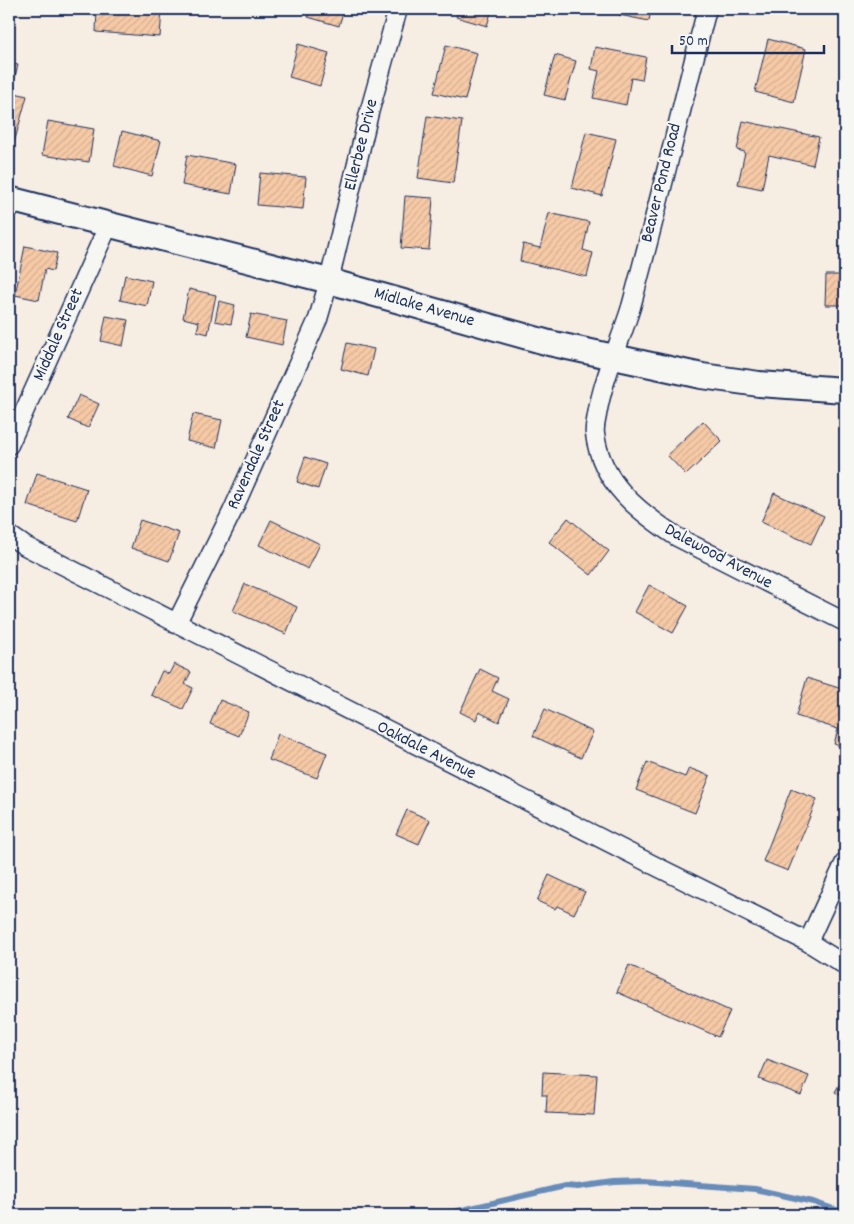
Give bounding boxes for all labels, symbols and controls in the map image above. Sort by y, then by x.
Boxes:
scale bar [672,22,824,54]
text: 50 m [679,31,708,53]
street label: Ellerbee Drive [339,96,385,194]
street label: Beaver Pond Road [635,121,689,245]
street label: Midlake Avenue [371,282,477,334]
street label: Middale Street [27,284,91,385]
street label: Ravendale Street [222,396,293,514]
street label: Dalewood Avenue [659,518,777,596]
street label: Oakdale Avenue [372,715,480,787]

